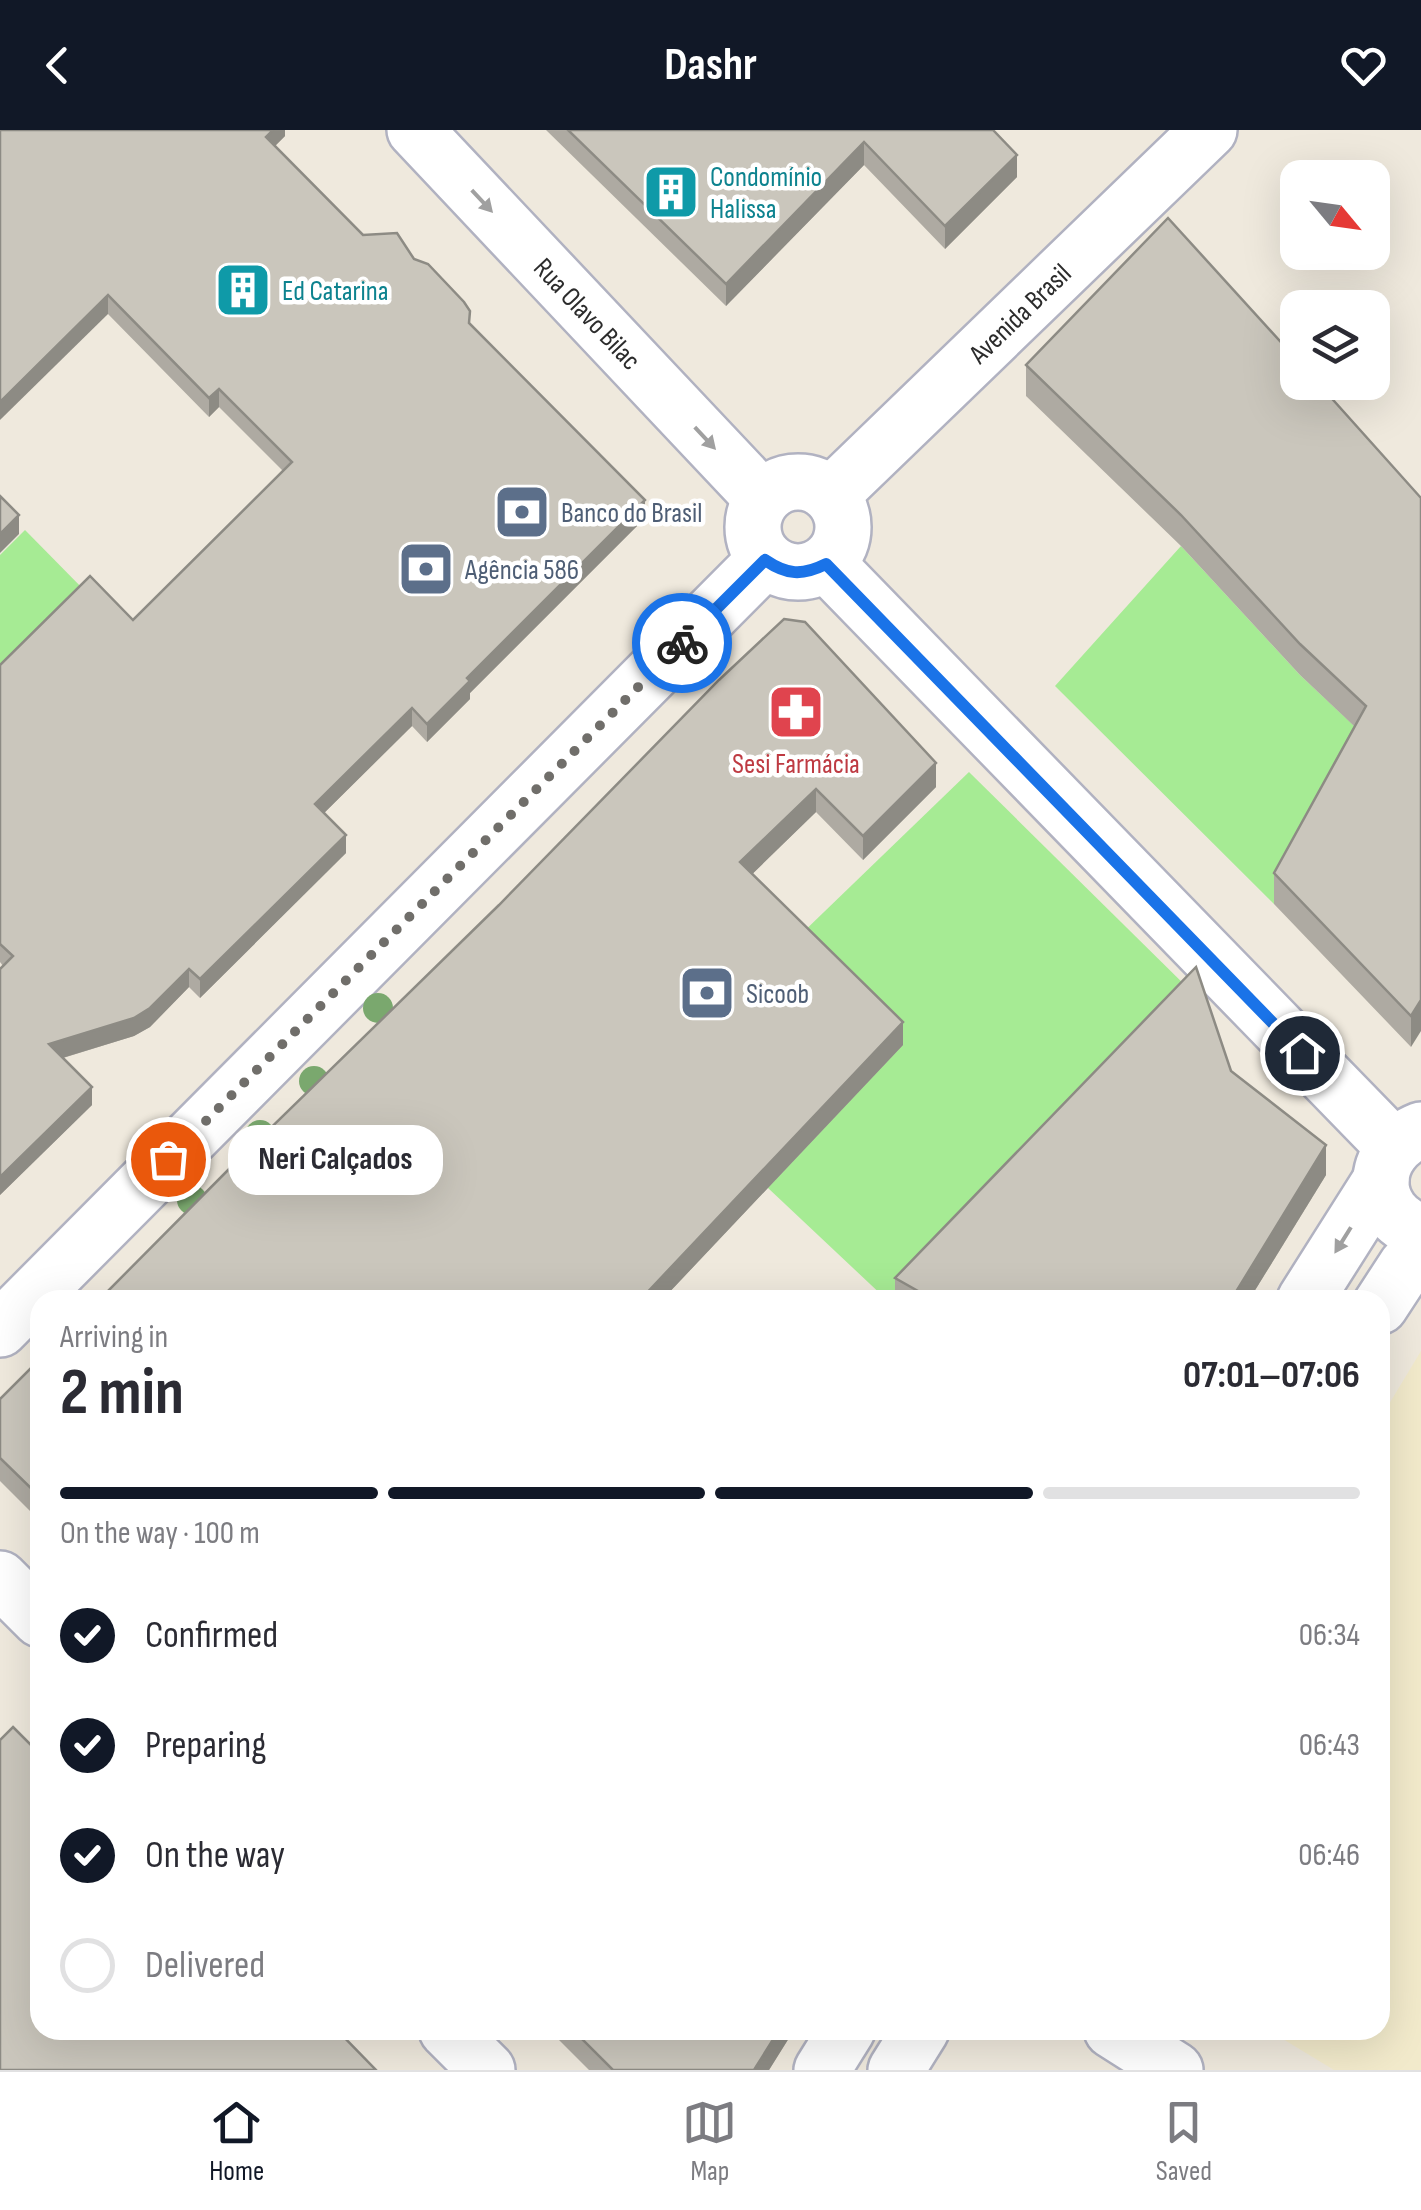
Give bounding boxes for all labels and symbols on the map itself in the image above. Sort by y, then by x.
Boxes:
north arrow [1280,160,1390,270]
place label: Condomínio Halissa [710,161,822,226]
building icon: Condomínio Halissa [641,162,701,222]
one-way arrow [470,189,493,213]
street label: Rua Olavo Bilac [526,252,647,377]
street label: Avenida Brasil [962,257,1078,371]
building icon: Ed Catarina [213,260,273,320]
place label: Ed Catarina [282,275,389,308]
one-way arrow [693,425,716,449]
bank icon: Banco do Brasil [492,482,552,542]
place label: Banco do Brasil [561,497,703,530]
bank icon: Agência 586 [396,539,456,599]
place label: Agência 586 [464,554,579,587]
courier [632,593,732,693]
pharmacy icon: Sesi Farmácia [766,682,826,742]
place label: Sesi Farmácia [732,748,860,781]
bank icon: Sicoob [677,963,737,1023]
place label: Sicoob [746,978,809,1011]
pin [1260,1011,1345,1096]
pin [126,1117,211,1202]
callout: Neri Calçados [228,1124,443,1194]
one-way arrow [1334,1226,1352,1254]

